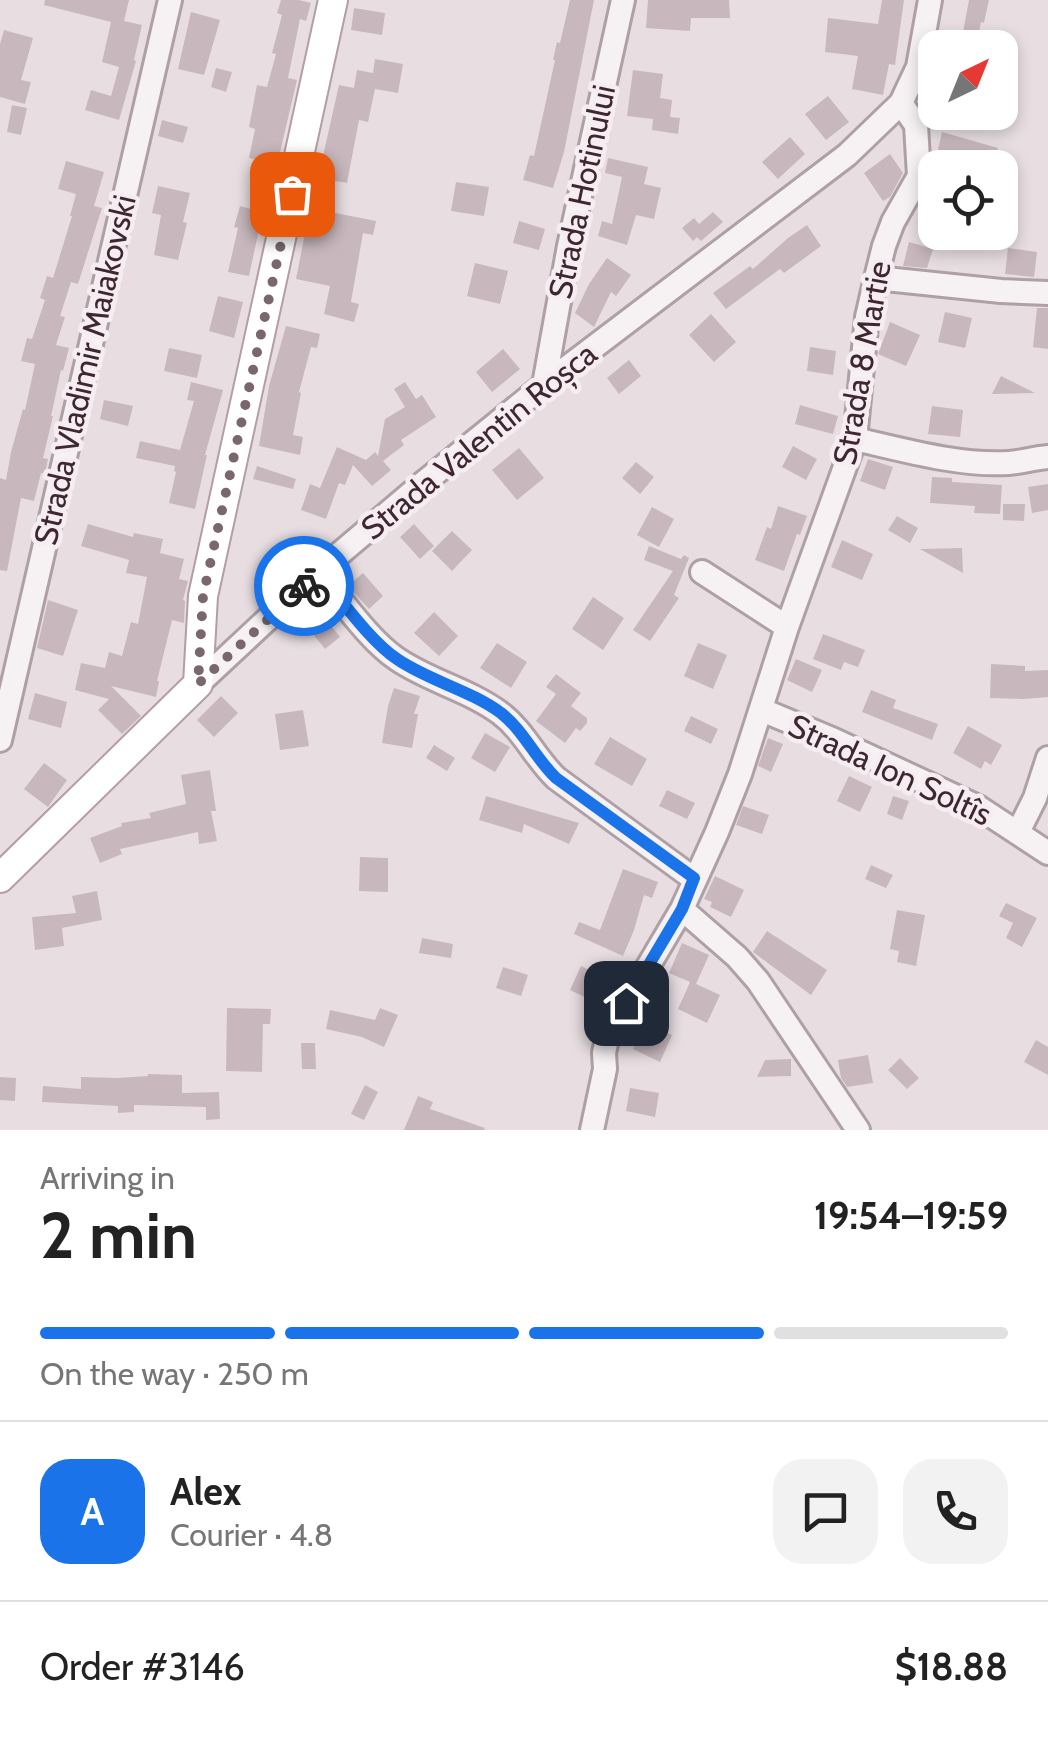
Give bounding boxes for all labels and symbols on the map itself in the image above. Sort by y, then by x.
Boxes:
north arrow [918,30,1018,130]
street label: Strada Hotinului [540,82,623,302]
pin [250,152,335,237]
street label: Strada Vladimir Maiakovski [25,191,144,549]
street label: Strada 8 Martie [824,258,899,468]
street label: Strada Valentin Roșca [353,333,606,549]
courier [254,536,354,636]
street label: Strada Ion Soltîs [783,705,998,834]
pin [584,961,669,1046]

